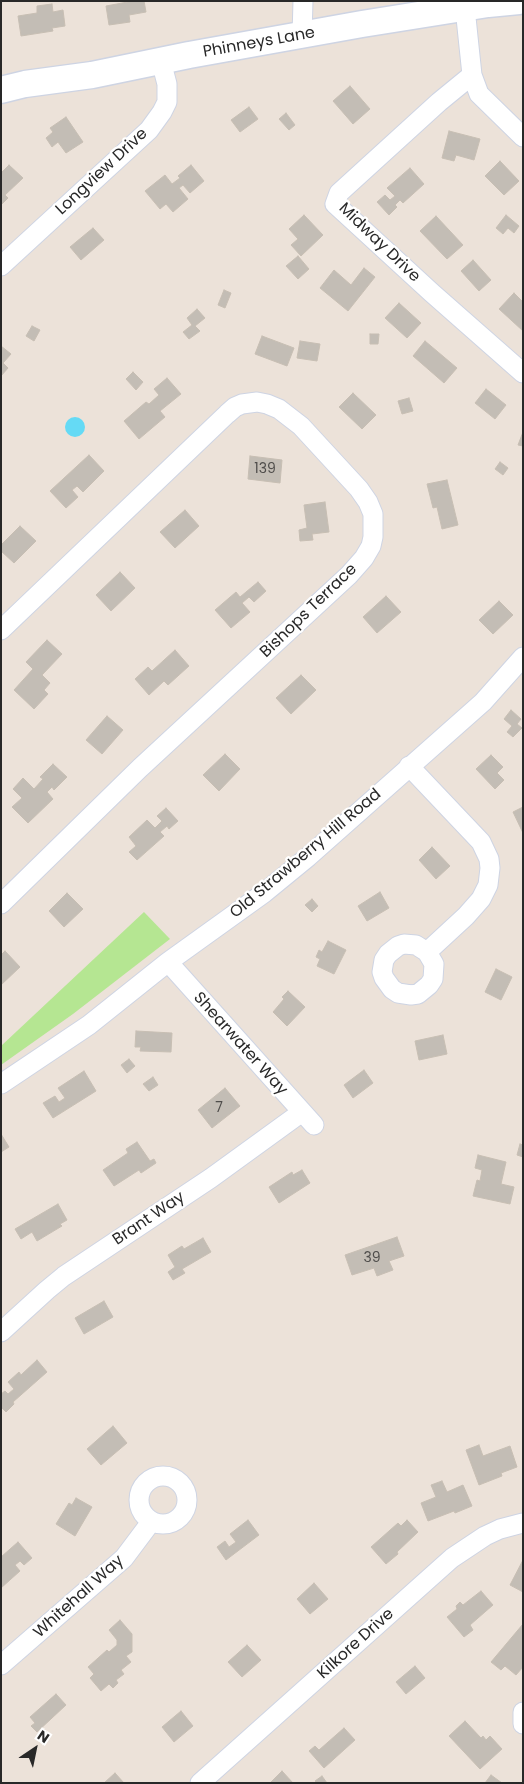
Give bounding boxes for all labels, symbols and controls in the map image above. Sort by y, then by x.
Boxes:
street label: Phinneys Lane [202,24,316,62]
street label: Longview Drive [52,125,152,219]
street label: Midway Drive [334,199,424,287]
house number: 139 [254,461,276,477]
street label: Bishops Terrace [257,560,361,662]
street label: Old Strawberry Hill Road [227,785,385,923]
street label: Shearwater Way [189,989,291,1099]
house number: 7 [215,1100,223,1116]
street label: Brant Way [109,1188,189,1250]
house number: 39 [363,1250,381,1266]
street label: Whitehall Way [30,1552,128,1642]
street label: Kilkore Drive [314,1605,398,1683]
north arrow [10,1724,60,1774]
text: N [33,1725,53,1748]

